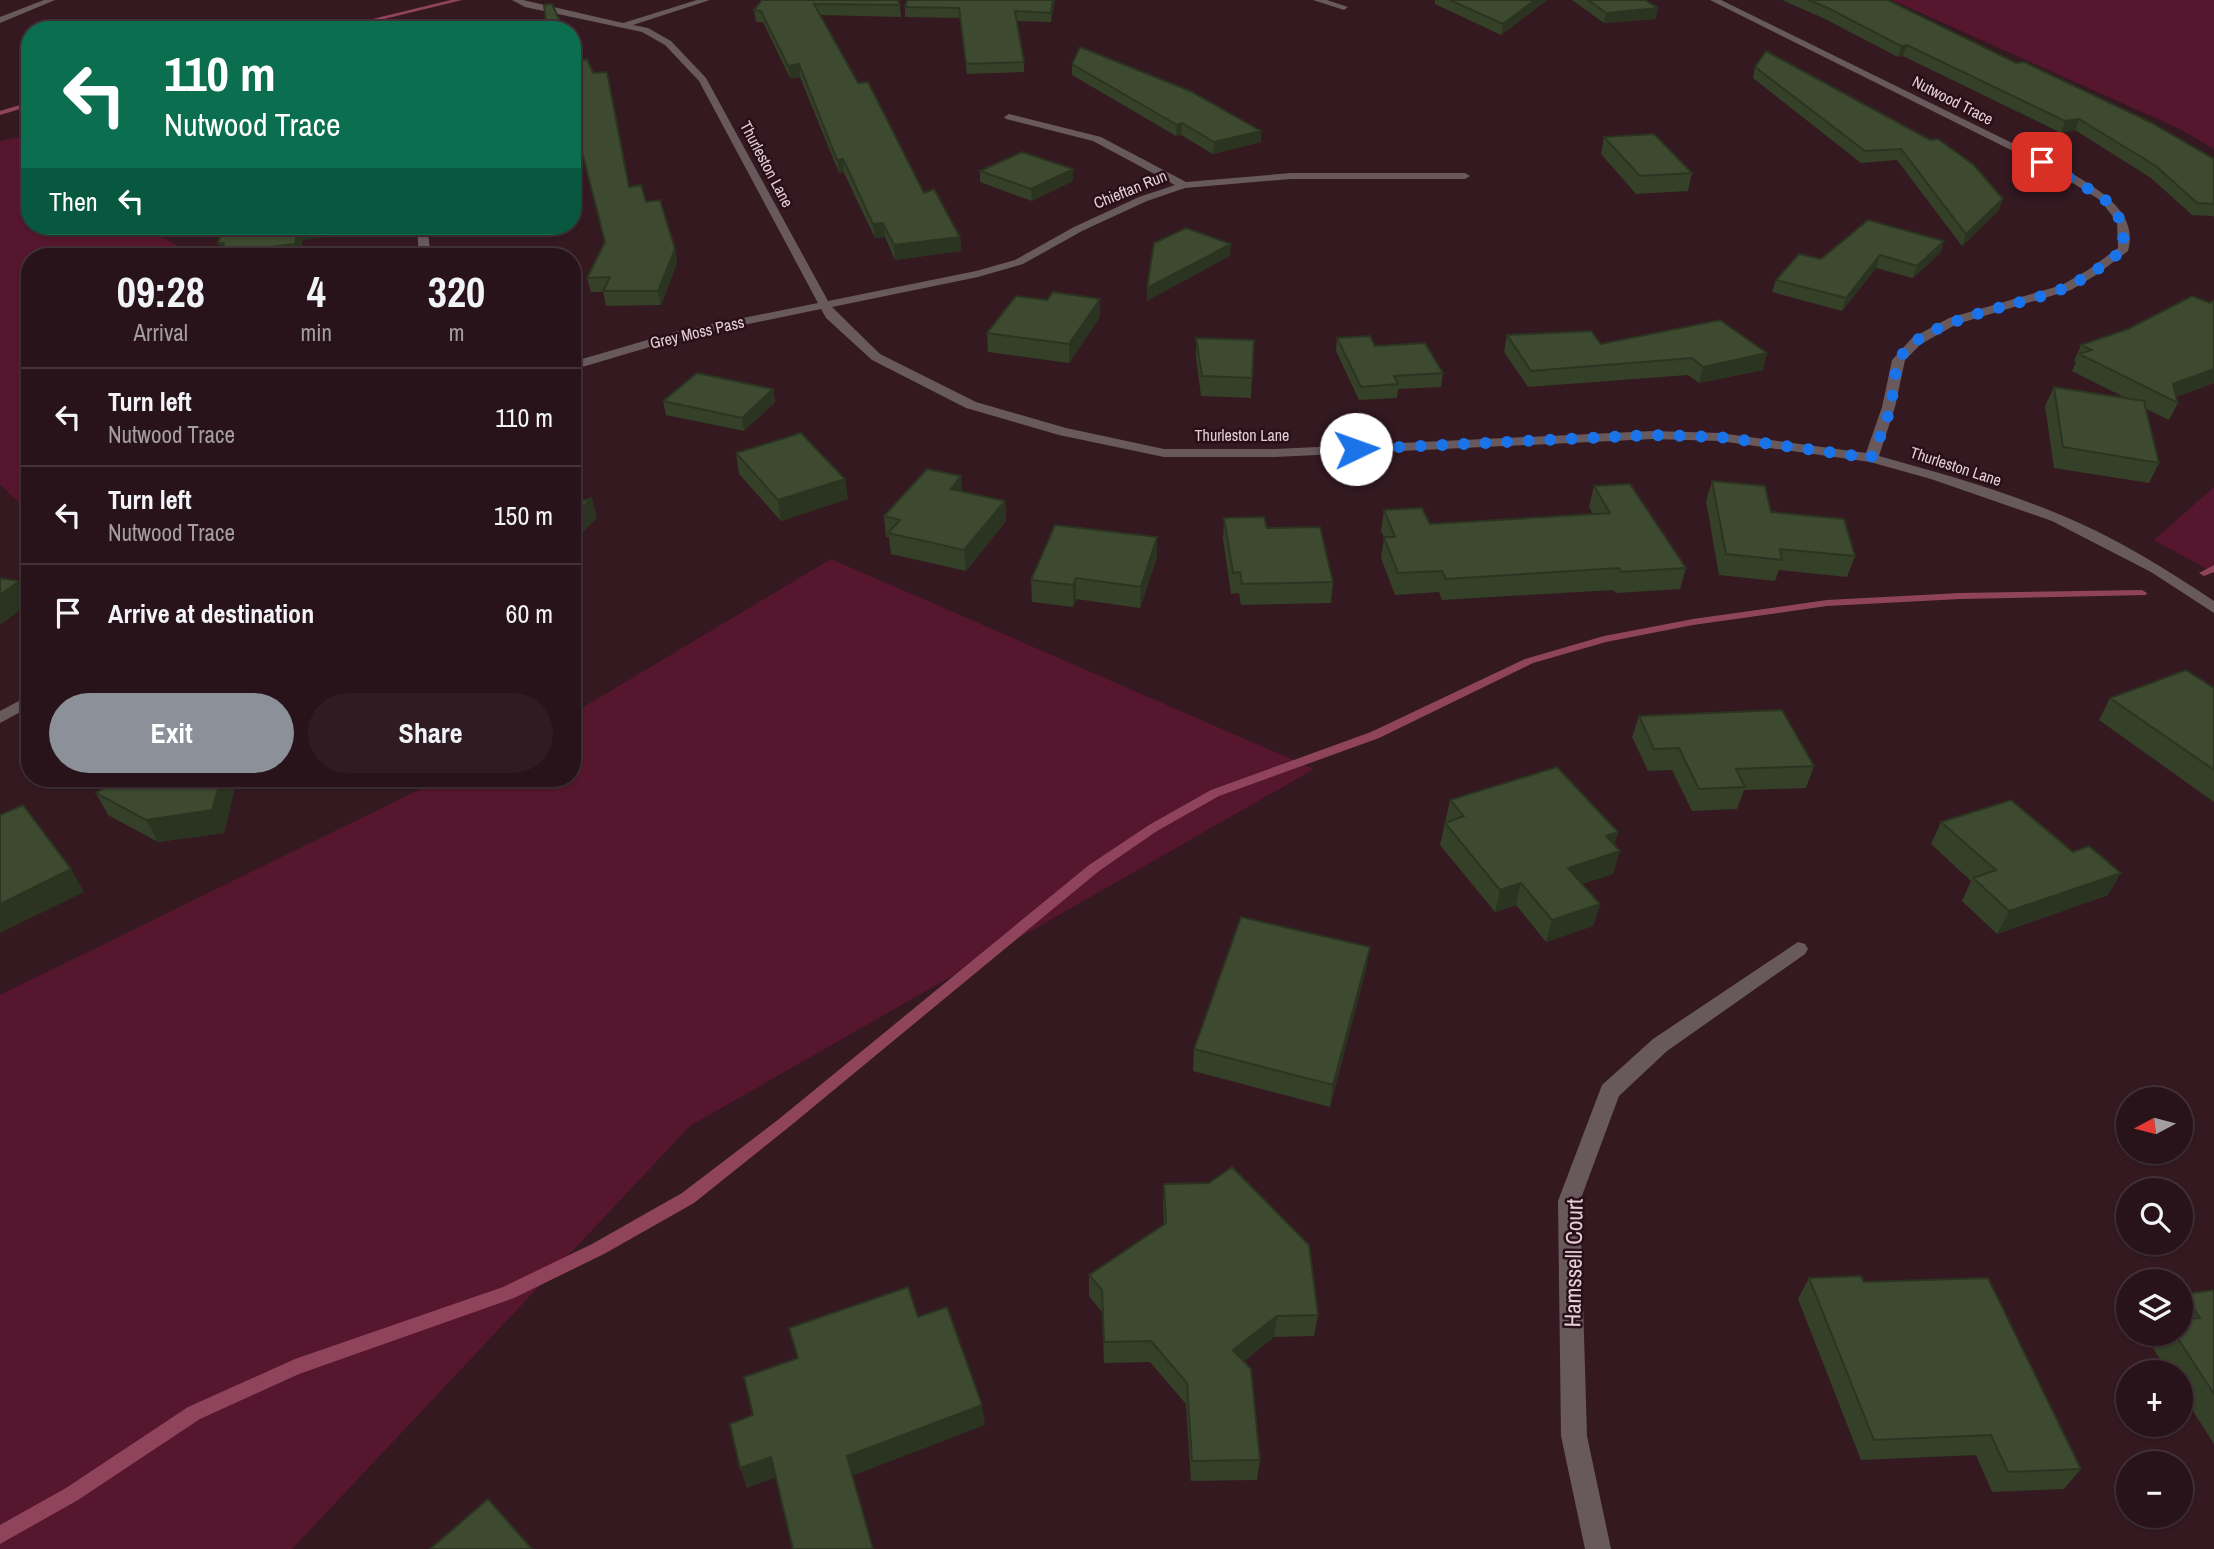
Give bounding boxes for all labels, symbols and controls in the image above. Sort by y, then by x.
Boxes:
text: 110 m [164,40,276,106]
icon: left [49,49,140,140]
street label: Nutwood Trace [1909,70,1997,130]
text: Nutwood Trace [164,103,341,146]
street label: Thurleston Lane [735,117,799,211]
pin [2012,132,2072,192]
icon: arrive [2023,143,2061,181]
street label: Chieftan Run [1090,164,1170,214]
icon: left [112,182,150,220]
text: Then [49,184,98,219]
text: 09:28 [117,264,205,320]
text: 4 [307,264,326,320]
text: 320 [428,264,485,320]
street label: Grey Moss Pass [648,310,746,354]
text: Arrival [134,317,188,348]
text: min [301,317,332,348]
text: m [449,317,464,348]
text: Turn left [108,384,192,419]
icon: left [49,398,87,436]
text: 110 m [495,400,553,435]
position arrow [1319,412,1393,486]
text: Nutwood Trace [108,419,235,450]
street label: Thurleston Lane [1195,424,1289,446]
street label: Thurleston Lane [1908,441,2004,491]
text: Turn left [108,482,192,517]
icon: left [49,496,87,534]
text: 150 m [494,498,553,533]
text: Nutwood Trace [108,517,235,548]
icon: arrive [49,594,87,632]
text: Arrive at destination [108,596,314,631]
text: 60 m [506,596,553,631]
button: Exit [49,693,294,773]
button: Share [308,693,553,773]
north arrow [2116,1087,2193,1164]
map controls [2116,1087,2193,1528]
button: search [2116,1178,2193,1255]
street label: Hamssell Court [1556,1198,1590,1328]
button: layers [2116,1269,2193,1346]
button: + [2116,1360,2193,1437]
button: − [2116,1451,2193,1528]

